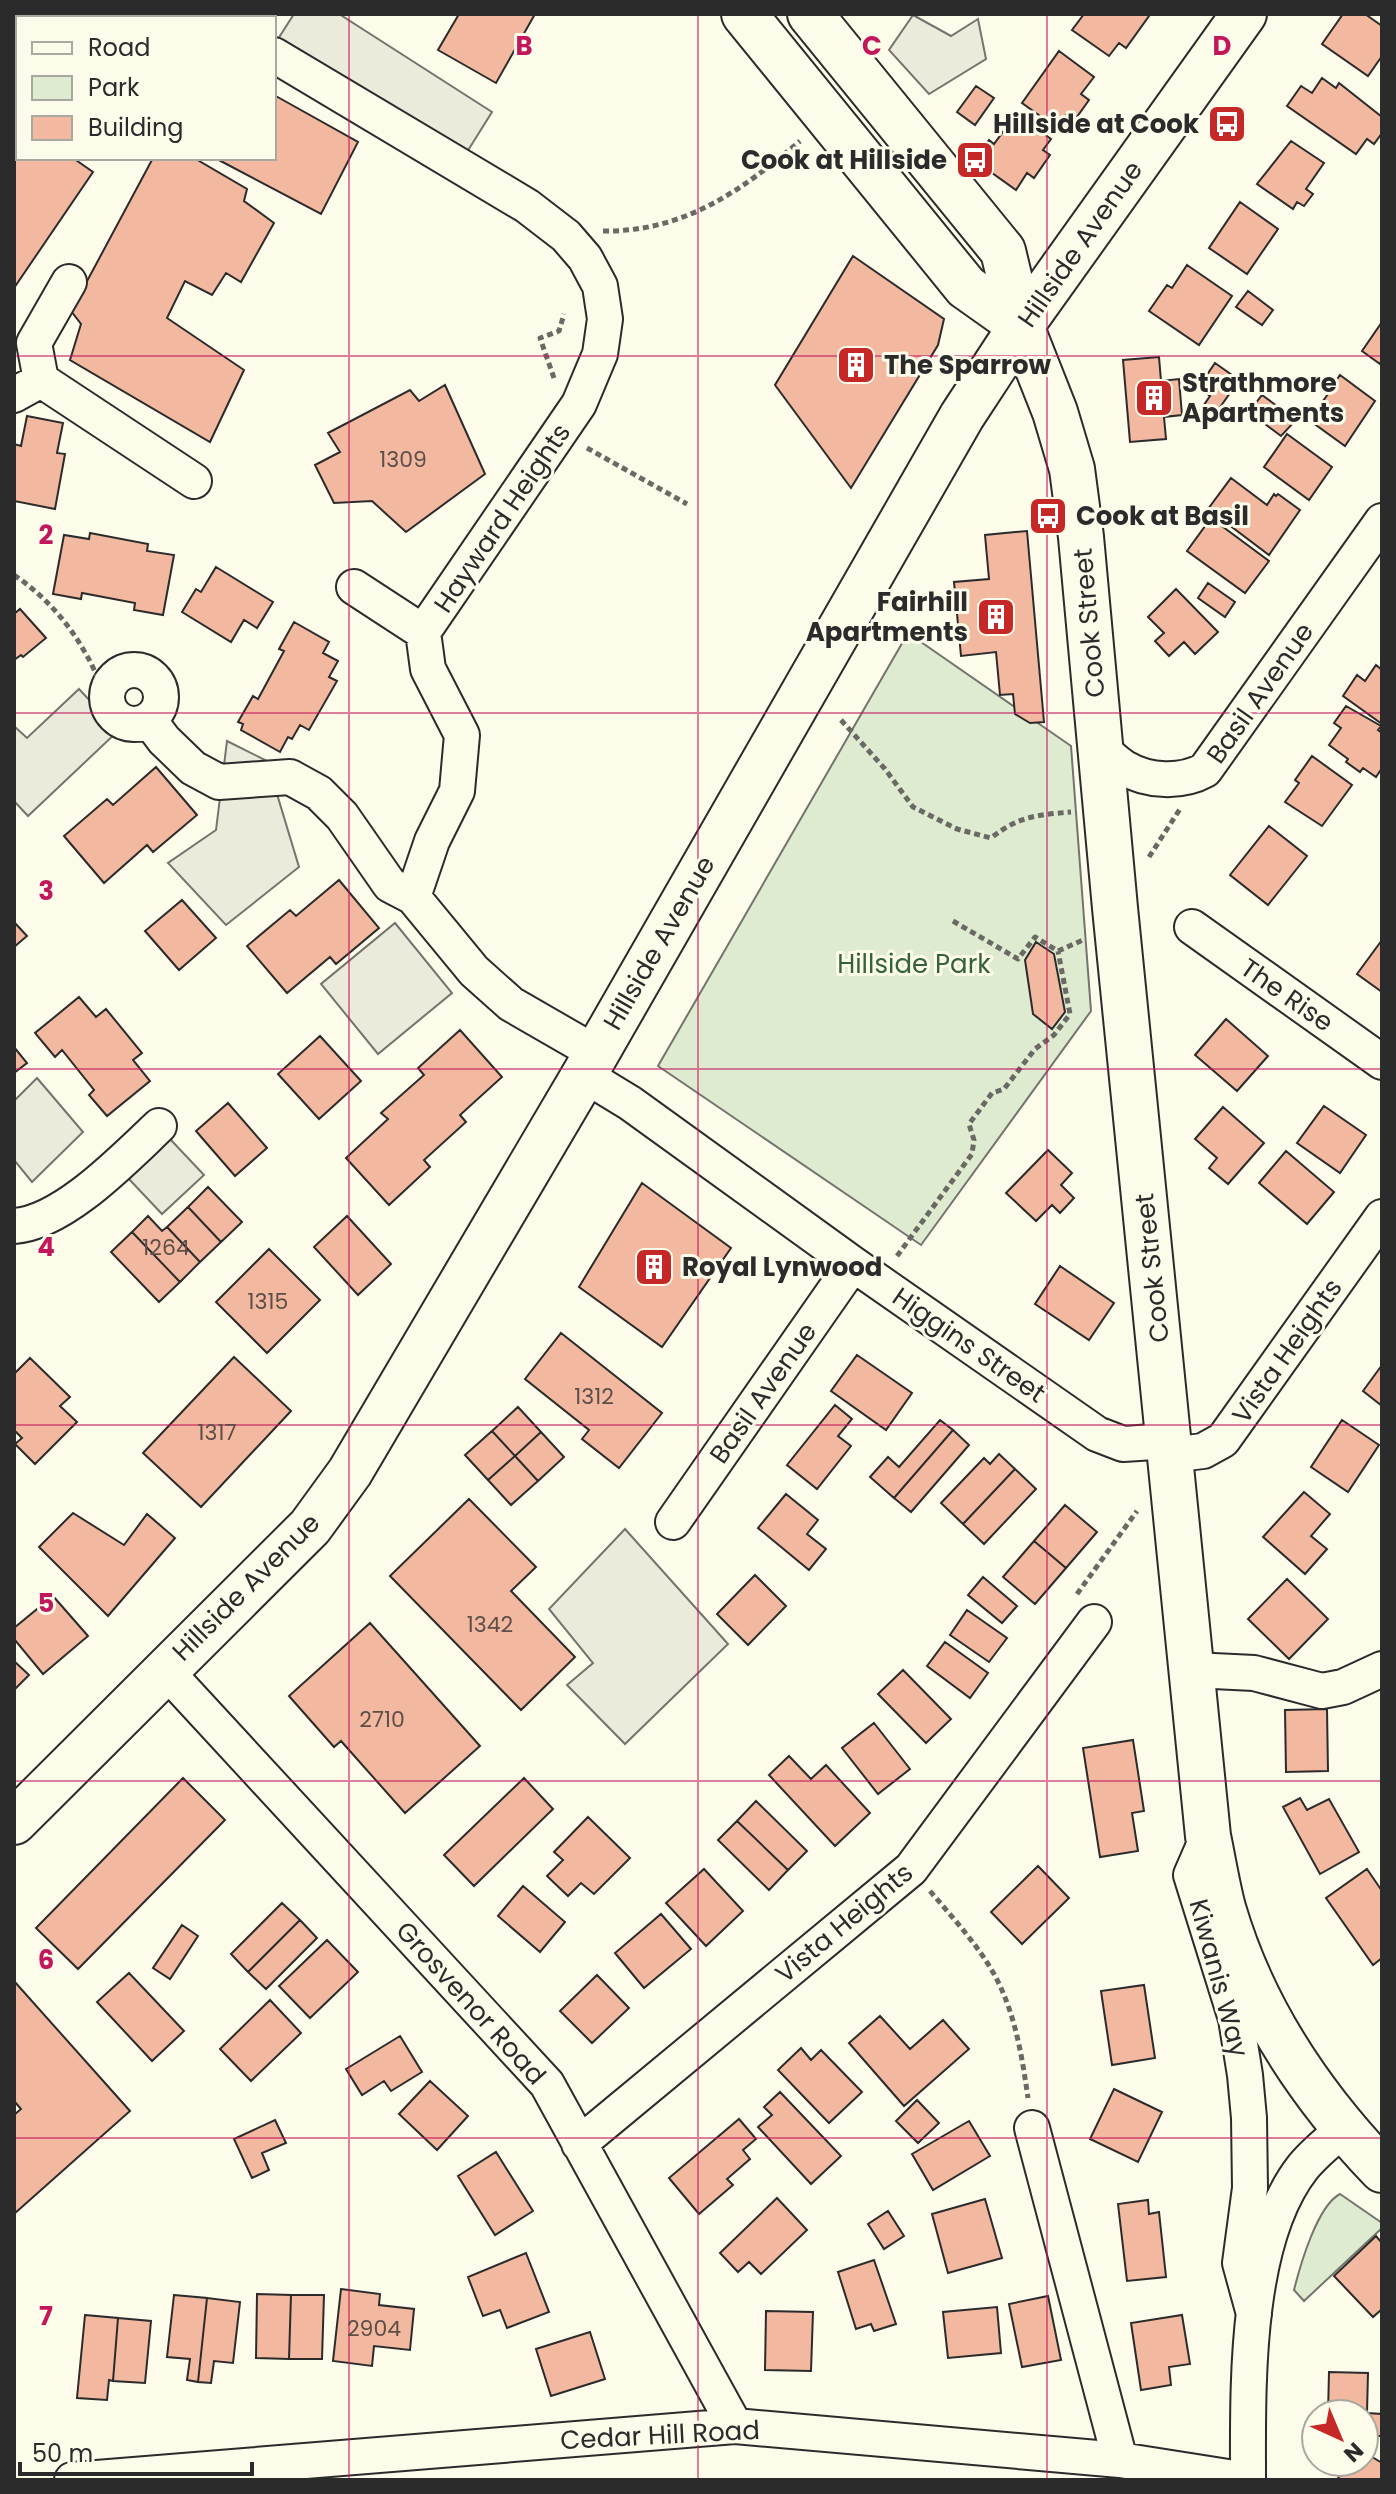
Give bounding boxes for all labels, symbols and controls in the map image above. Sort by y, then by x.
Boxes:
legend [16,16,276,160]
text: B [515,28,533,64]
text: C [862,28,882,64]
text: D [1213,28,1232,64]
text: Road [88,31,150,64]
text: Park [88,71,140,104]
bus stop icon: Hillside at Cook [1206,103,1248,145]
place label: Hillside at Cook [993,106,1199,142]
text: Building [88,111,184,144]
bus stop icon: Cook at Hillside [954,139,996,181]
place label: Cook at Hillside [741,142,947,178]
street label: Hillside Avenue [1009,154,1151,334]
building icon: The Sparrow [835,344,877,386]
place label: The Sparrow [884,347,1052,383]
place label: Strathmore Apartments [1182,365,1344,431]
building icon: Strathmore Apartments [1133,377,1175,419]
street label: Hayward Heights [425,416,579,620]
house number: 1309 [379,444,427,475]
bus stop icon: Cook at Basil [1027,495,1069,537]
place label: Cook at Basil [1076,498,1249,534]
text: 2 [39,517,54,553]
street label: Cook Street [1065,547,1113,699]
place label: Fairhill Apartments [806,584,968,650]
building icon: Fairhill Apartments [975,596,1017,638]
street label: Basil Avenue [1198,615,1322,771]
street label: Hillside Avenue [595,849,723,1037]
text: 3 [38,873,54,909]
park label: Hillside Park [837,946,991,982]
street label: The Rise [1233,950,1341,1040]
street label: Cook Street [1126,1192,1178,1344]
text: 4 [37,1229,55,1265]
house number: 1264 [142,1232,190,1263]
building icon: Royal Lynwood [633,1246,675,1288]
place label: Royal Lynwood [682,1249,882,1285]
street label: Vista Heights [1224,1271,1350,1431]
street label: Higgins Street [885,1279,1053,1411]
house number: 1315 [248,1286,288,1317]
street label: Basil Avenue [701,1315,825,1471]
house number: 1312 [574,1381,614,1412]
house number: 1317 [197,1417,237,1448]
street label: Hillside Avenue [164,1505,328,1669]
text: 5 [38,1585,54,1621]
house number: 1342 [467,1609,513,1640]
house number: 2710 [359,1704,405,1735]
street label: Vista Heights [768,1855,920,1991]
street label: Kiwanis Way [1181,1895,1257,2061]
street label: Grosvenor Road [388,1914,554,2092]
text: 6 [38,1942,54,1978]
text: 7 [39,2298,53,2334]
house number: 2904 [347,2313,401,2344]
north arrow [1300,2398,1380,2478]
street label: Cedar Hill Road [559,2412,761,2458]
scale bar [20,2426,252,2476]
text: N [1337,2435,1370,2469]
text: 50 m [32,2437,93,2470]

